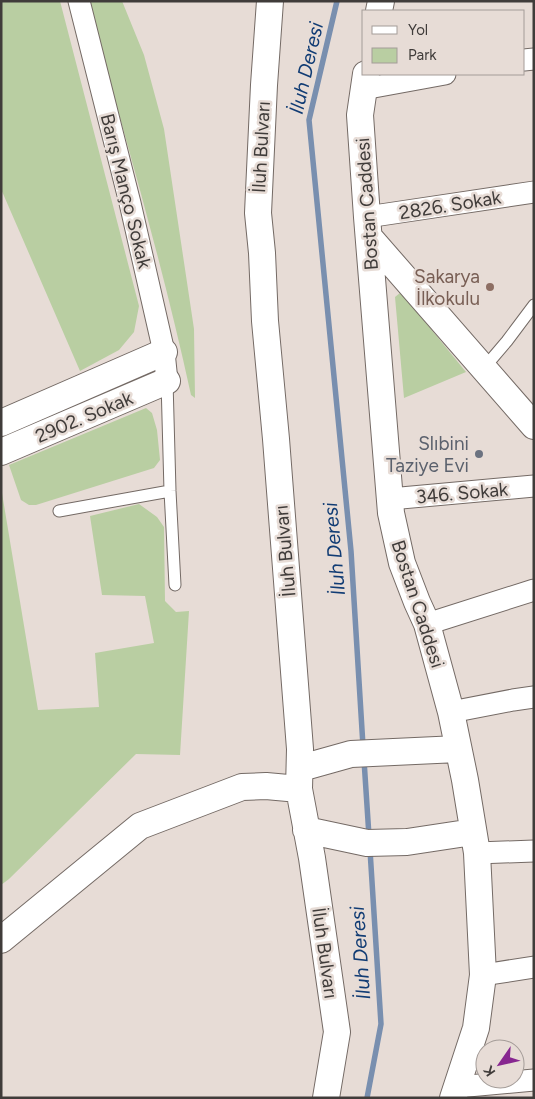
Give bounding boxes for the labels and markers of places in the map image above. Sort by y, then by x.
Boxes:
place label: Sakarya İlkokulu [414,265,480,310]
marker: Sakarya İlkokulu [484,281,496,293]
place label: Slıbini Taziye Evi [386,432,469,477]
marker: Slıbini Taziye Evi [473,448,485,460]

